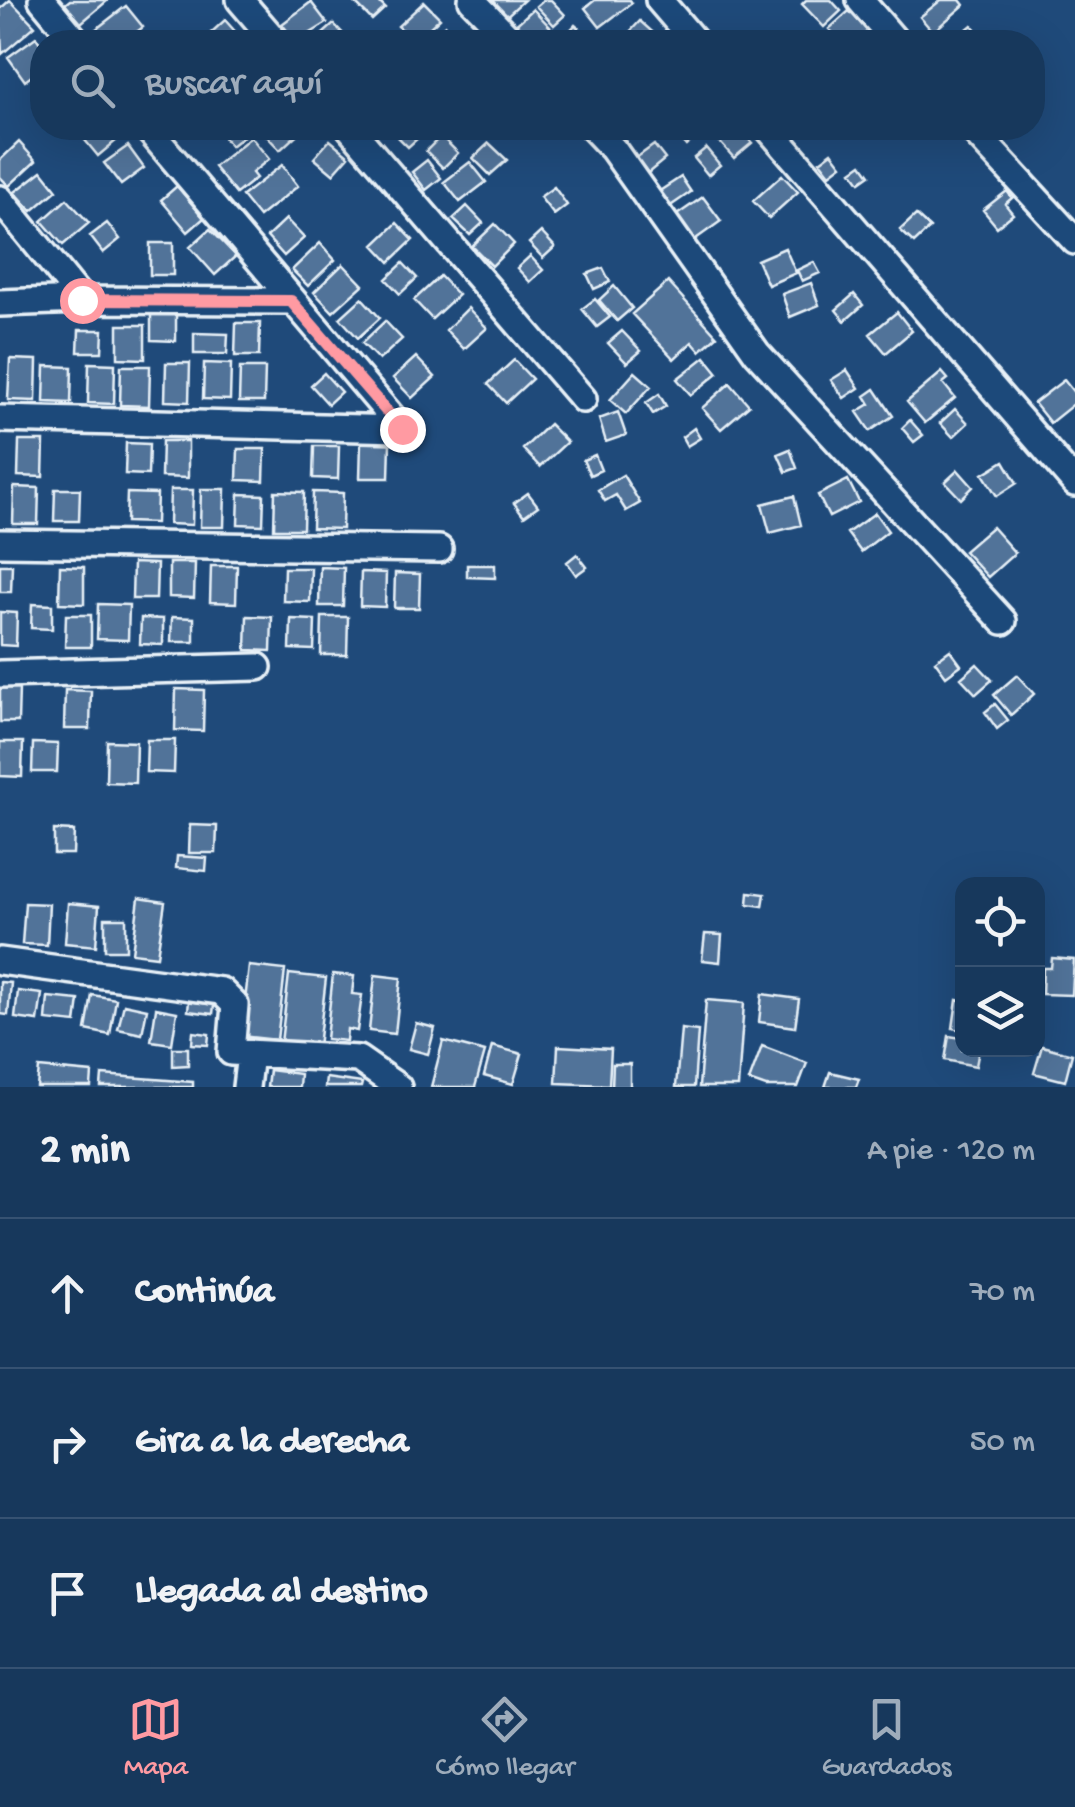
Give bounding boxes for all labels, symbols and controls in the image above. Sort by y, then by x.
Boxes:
search box [30,30,1045,140]
icon: search [65,58,120,113]
text: Buscar aquí [145,63,323,107]
route start [60,278,106,324]
route end [380,407,426,453]
map controls [955,877,1045,1057]
button: locate [955,877,1045,967]
button: layers [955,967,1045,1057]
text: 2 min [40,1128,129,1177]
text: A pie · 120 m [867,1133,1035,1171]
icon: ahead [40,1266,95,1321]
text: Continúa [135,1271,274,1315]
text: 70 m [970,1274,1035,1312]
icon: right [40,1416,95,1471]
text: Gira a la derecha [135,1421,409,1465]
text: 50 m [970,1424,1035,1462]
icon: arrive [40,1566,95,1621]
text: Llegada al destino [135,1571,428,1615]
tab: Mapa [124,1692,188,1785]
tab: Cómo llegar [435,1692,574,1785]
tab: Guardados [822,1692,951,1785]

